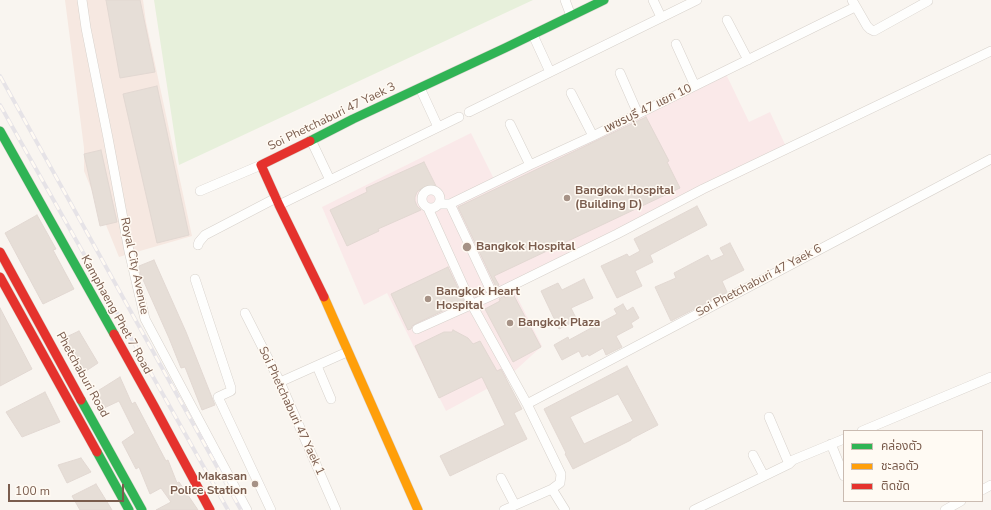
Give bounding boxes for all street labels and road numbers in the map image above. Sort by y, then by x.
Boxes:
street label: Soi Phetchaburi 47 Yaek 3 [266,80,398,154]
street label: เพชรบุุรี 47 แยก 10 [602,81,694,137]
street label: Royal City Avenue [117,216,151,316]
street label: Soi Phetchaburi 47 Yaek 6 [694,242,824,320]
street label: Kamphaeng Phet 7 Road [77,253,155,377]
street label: Phetchaburi Road [53,330,111,420]
street label: Soi Phetchaburi 47 Yaek 1 [255,344,327,478]

